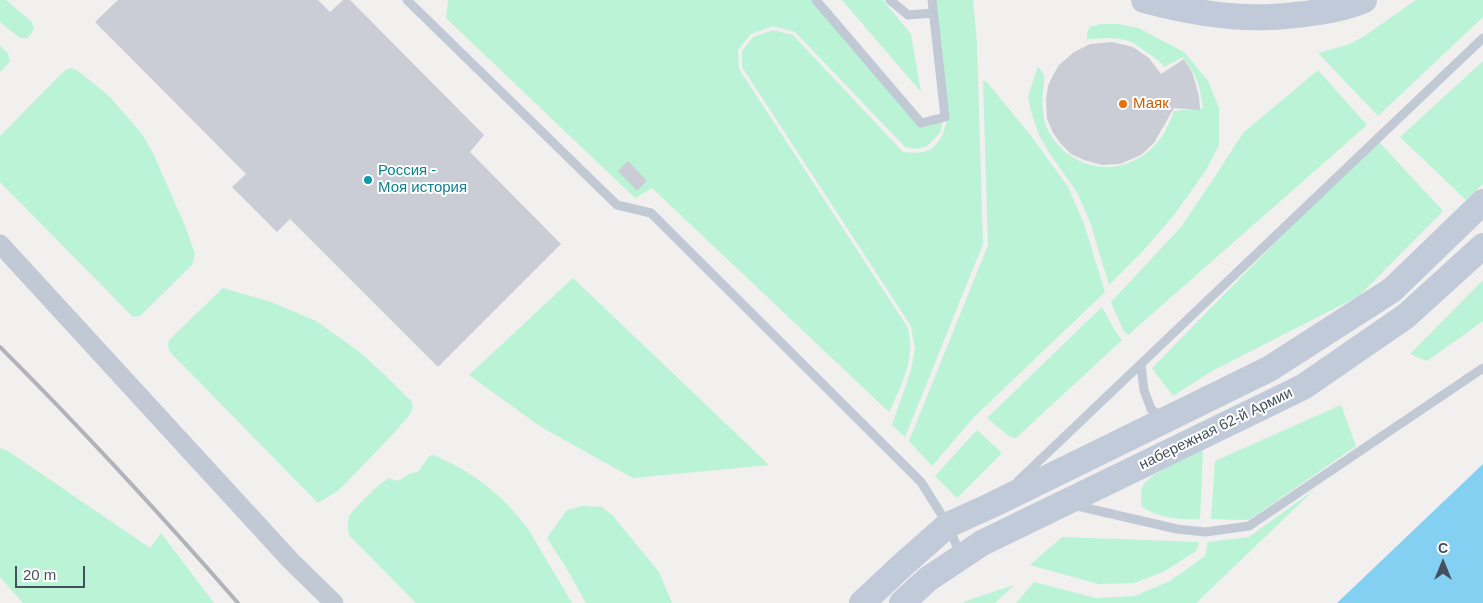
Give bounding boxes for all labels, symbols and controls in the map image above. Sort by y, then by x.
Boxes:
place label: Маяк [1133,95,1169,113]
marker: Маяк [1117,98,1129,110]
place label: Россия - Моя история [378,162,467,197]
marker: Россия - Моя история [362,174,374,186]
street label: набережная 62-й Армии [1136,384,1296,474]
north arrow [1418,538,1468,588]
text: С [1438,540,1448,556]
scale bar [18,556,88,588]
text: 20 m [23,566,56,583]

